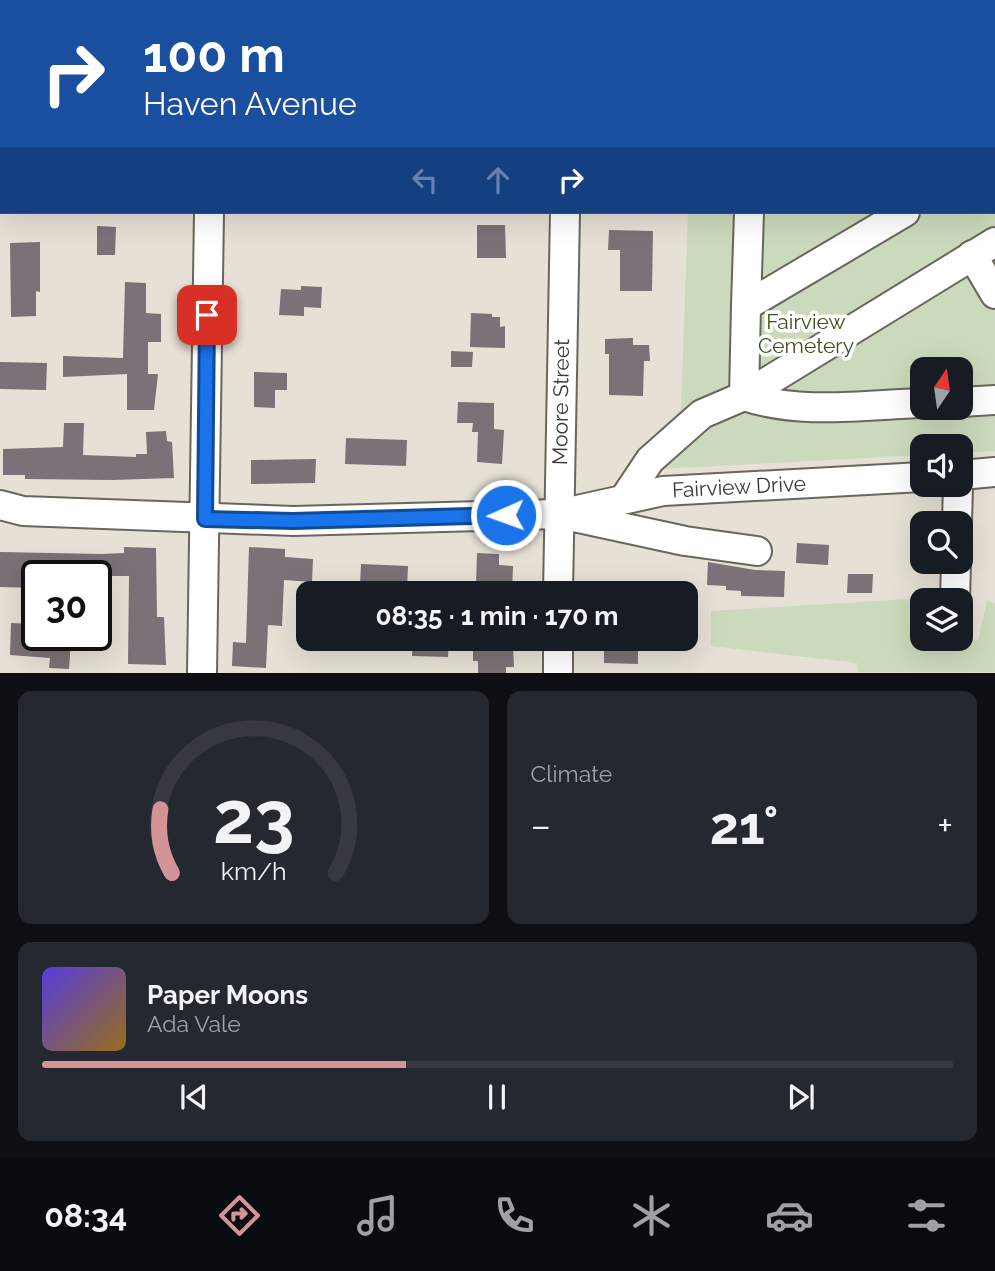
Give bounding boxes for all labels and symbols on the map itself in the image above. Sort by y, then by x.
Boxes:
pin [177,285,237,345]
park label: Fairview Cemetery [758,309,854,358]
street label: Moore Street [547,339,574,465]
north arrow [910,357,973,420]
street label: Fairview Drive [671,471,807,502]
position arrow [469,478,543,552]
speed limit sign: 30 [21,560,112,651]

